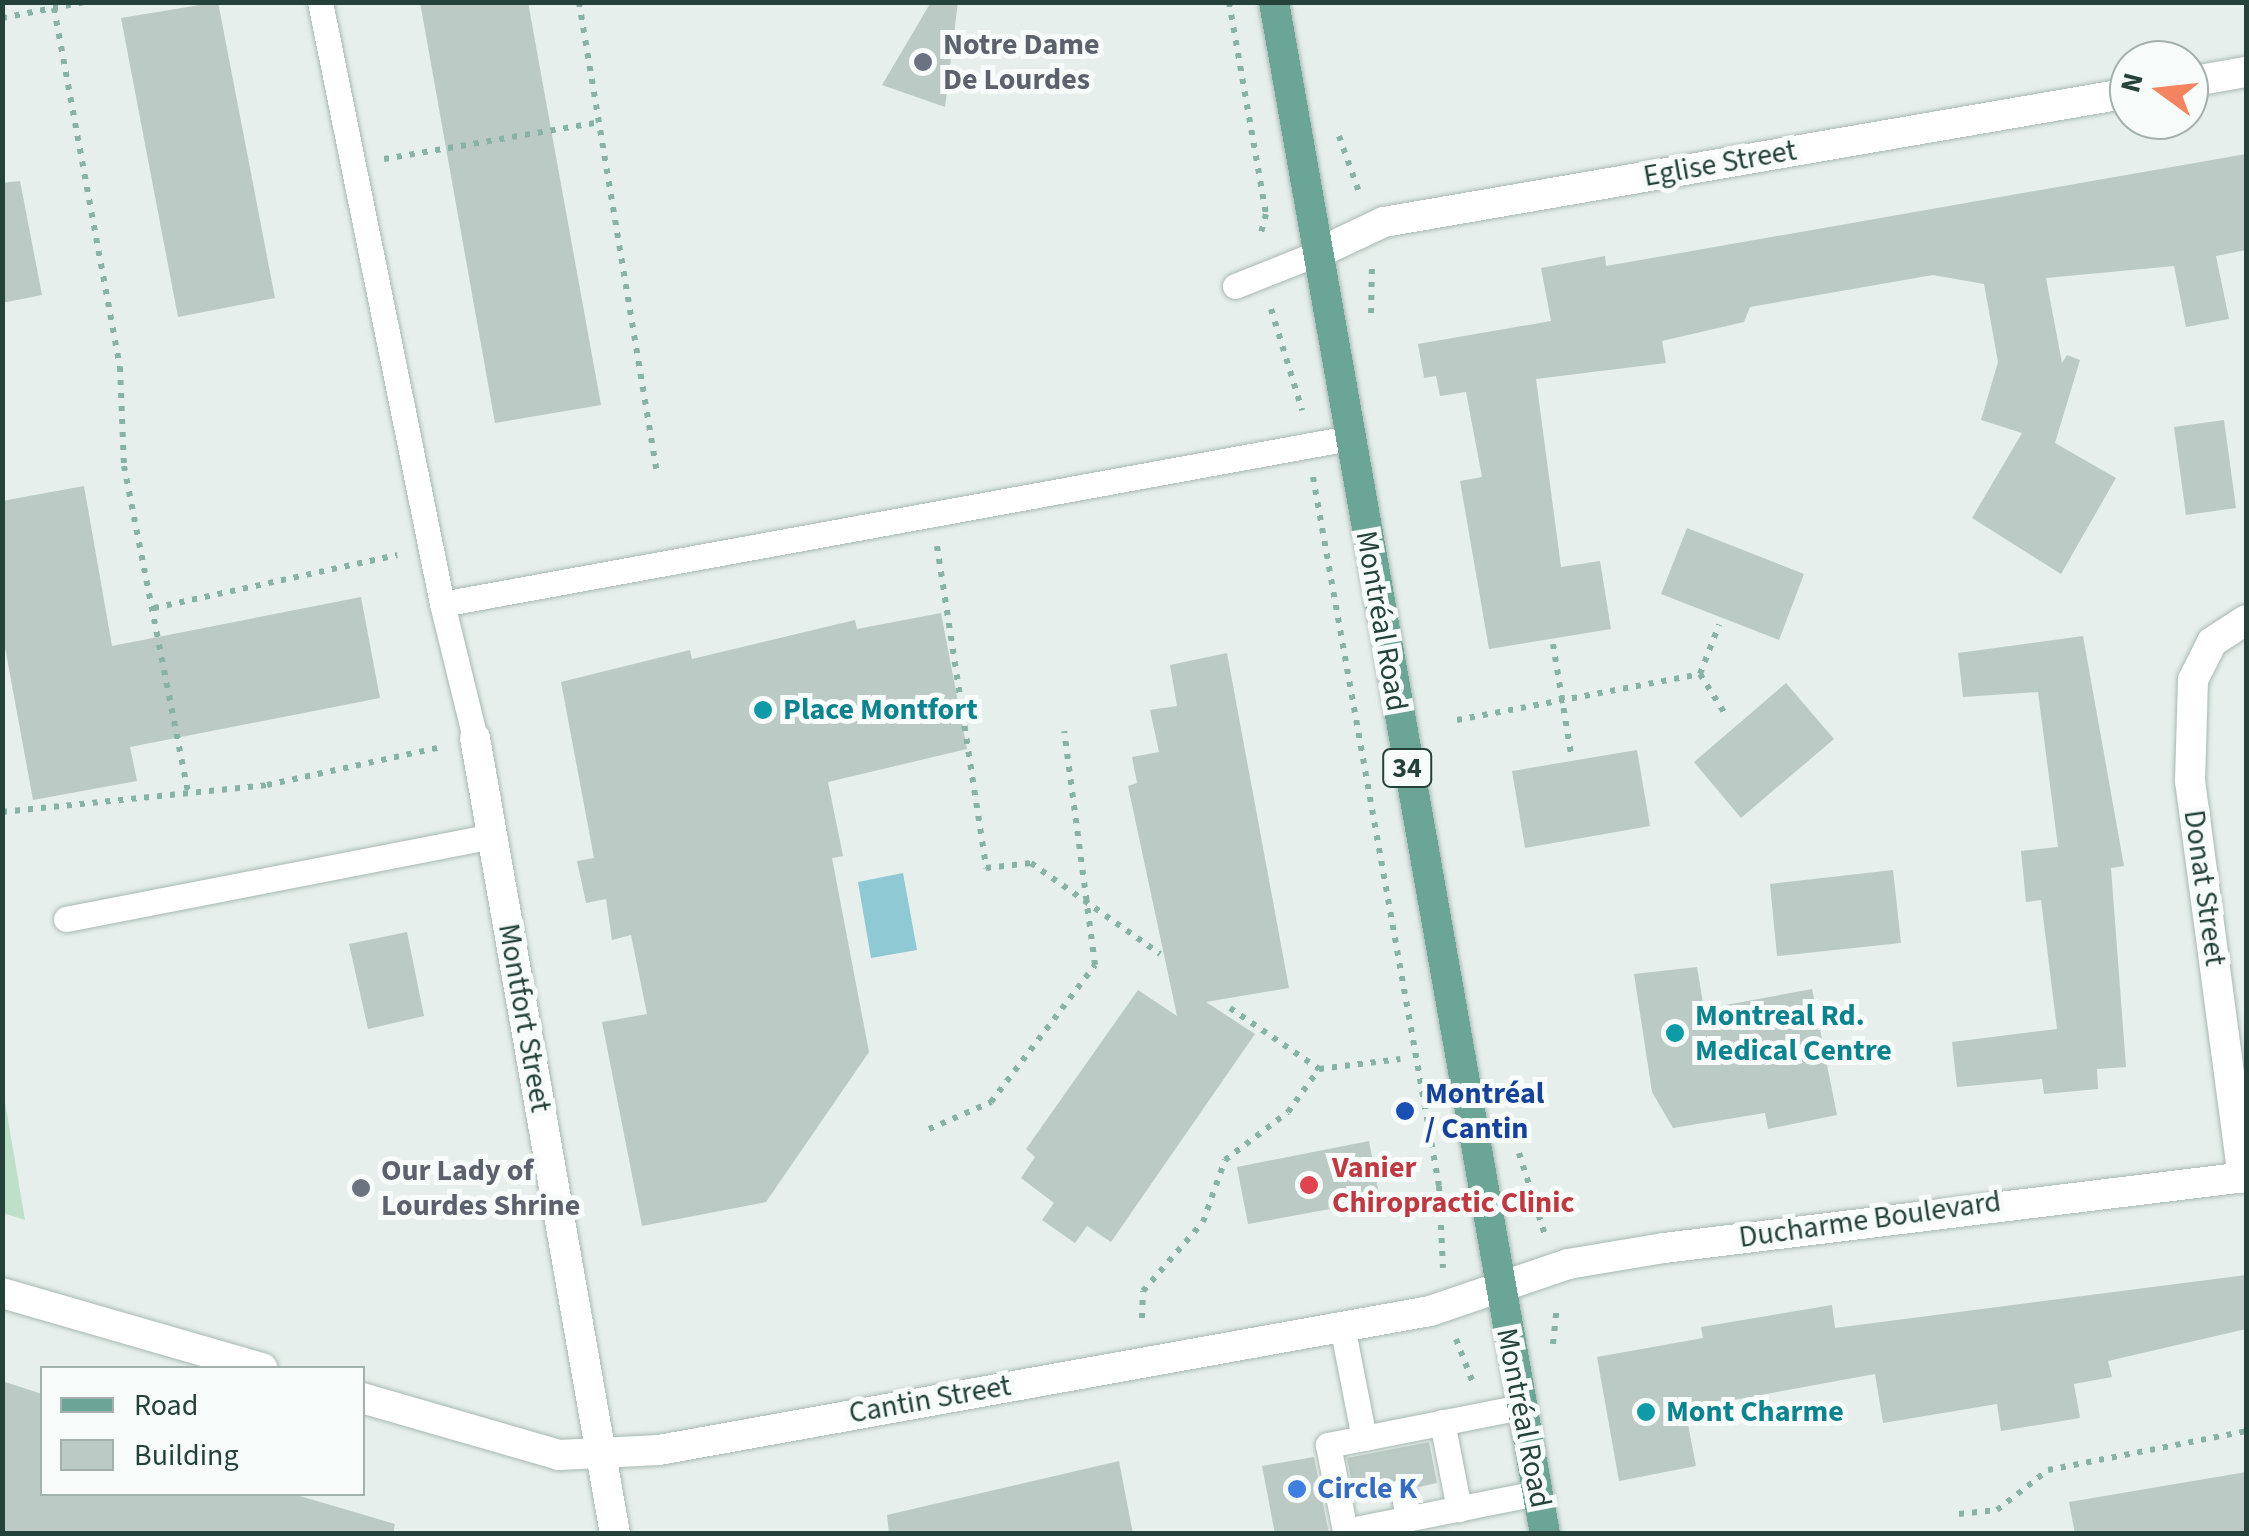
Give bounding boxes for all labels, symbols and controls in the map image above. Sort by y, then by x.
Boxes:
place label: Notre Dame De Lourdes [943,27,1100,98]
north arrow [2109,40,2209,140]
marker: Notre Dame De Lourdes [912,51,934,73]
text: N [2110,69,2154,97]
street label: Eglise Street [1641,133,1799,195]
street label: Montréal Road [1347,528,1415,714]
place label: Place Montfort [783,692,978,728]
marker: Place Montfort [752,699,774,721]
road number: 34 [1382,745,1432,791]
street label: Donat Street [2175,808,2233,968]
street label: Montfort Street [490,921,558,1115]
place label: Montreal Rd. Medical Centre [1695,998,1892,1068]
marker: Montreal Rd. Medical Centre [1664,1022,1686,1044]
place label: Montréal / Cantin [1425,1076,1544,1146]
marker: Montréal / Cantin [1394,1100,1416,1122]
place label: Vanier Chiropractic Clinic [1332,1150,1575,1220]
place label: Our Lady of Lourdes Shrine [381,1153,580,1224]
marker: Vanier Chiropractic Clinic [1296,1172,1322,1198]
marker: Our Lady of Lourdes Shrine [350,1177,372,1199]
street label: Ducharme Boulevard [1737,1184,2003,1256]
street label: Montréal Road [1488,1325,1558,1511]
legend [40,1366,365,1496]
street label: Cantin Street [846,1368,1014,1432]
text: Road [134,1384,198,1427]
place label: Mont Charme [1666,1394,1844,1430]
marker: Mont Charme [1635,1401,1657,1423]
text: Building [134,1434,239,1477]
place label: Circle K [1317,1471,1417,1507]
marker: Circle K [1286,1478,1308,1500]

